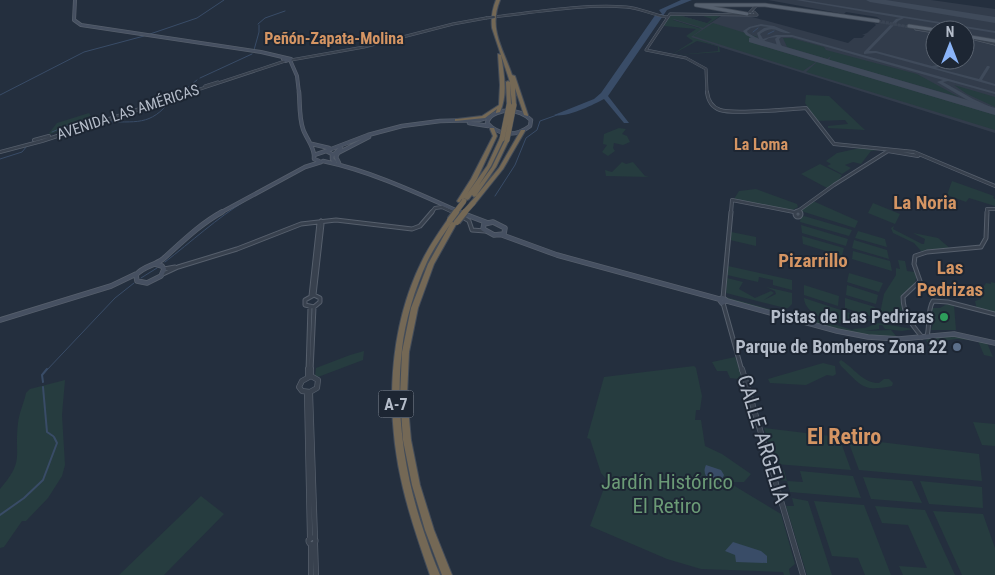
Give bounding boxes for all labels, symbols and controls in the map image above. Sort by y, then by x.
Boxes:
north arrow [925,20,975,70]
text: N [946,24,954,40]
district label: Peñón-Zapata-Molina [264,29,404,48]
street label: AVENIDA LAS AMÉRICAS [55,80,202,144]
district label: La Loma [734,135,788,154]
district label: La Noria [893,191,957,214]
district label: Pizarrillo [778,249,848,272]
district label: Las Pedrizas [917,256,983,301]
place label: Pistas de Las Pedrizas [771,306,934,327]
marker: Pistas de Las Pedrizas [938,311,950,323]
place label: Parque de Bomberos Zona 22 [735,336,947,357]
marker: Parque de Bomberos Zona 22 [951,341,963,353]
street label: CALLE ARGELIA [732,372,794,506]
road number: A-7 [378,390,414,418]
district label: El Retiro [807,424,881,449]
park label: Jardín Histórico El Retiro [601,470,733,518]

